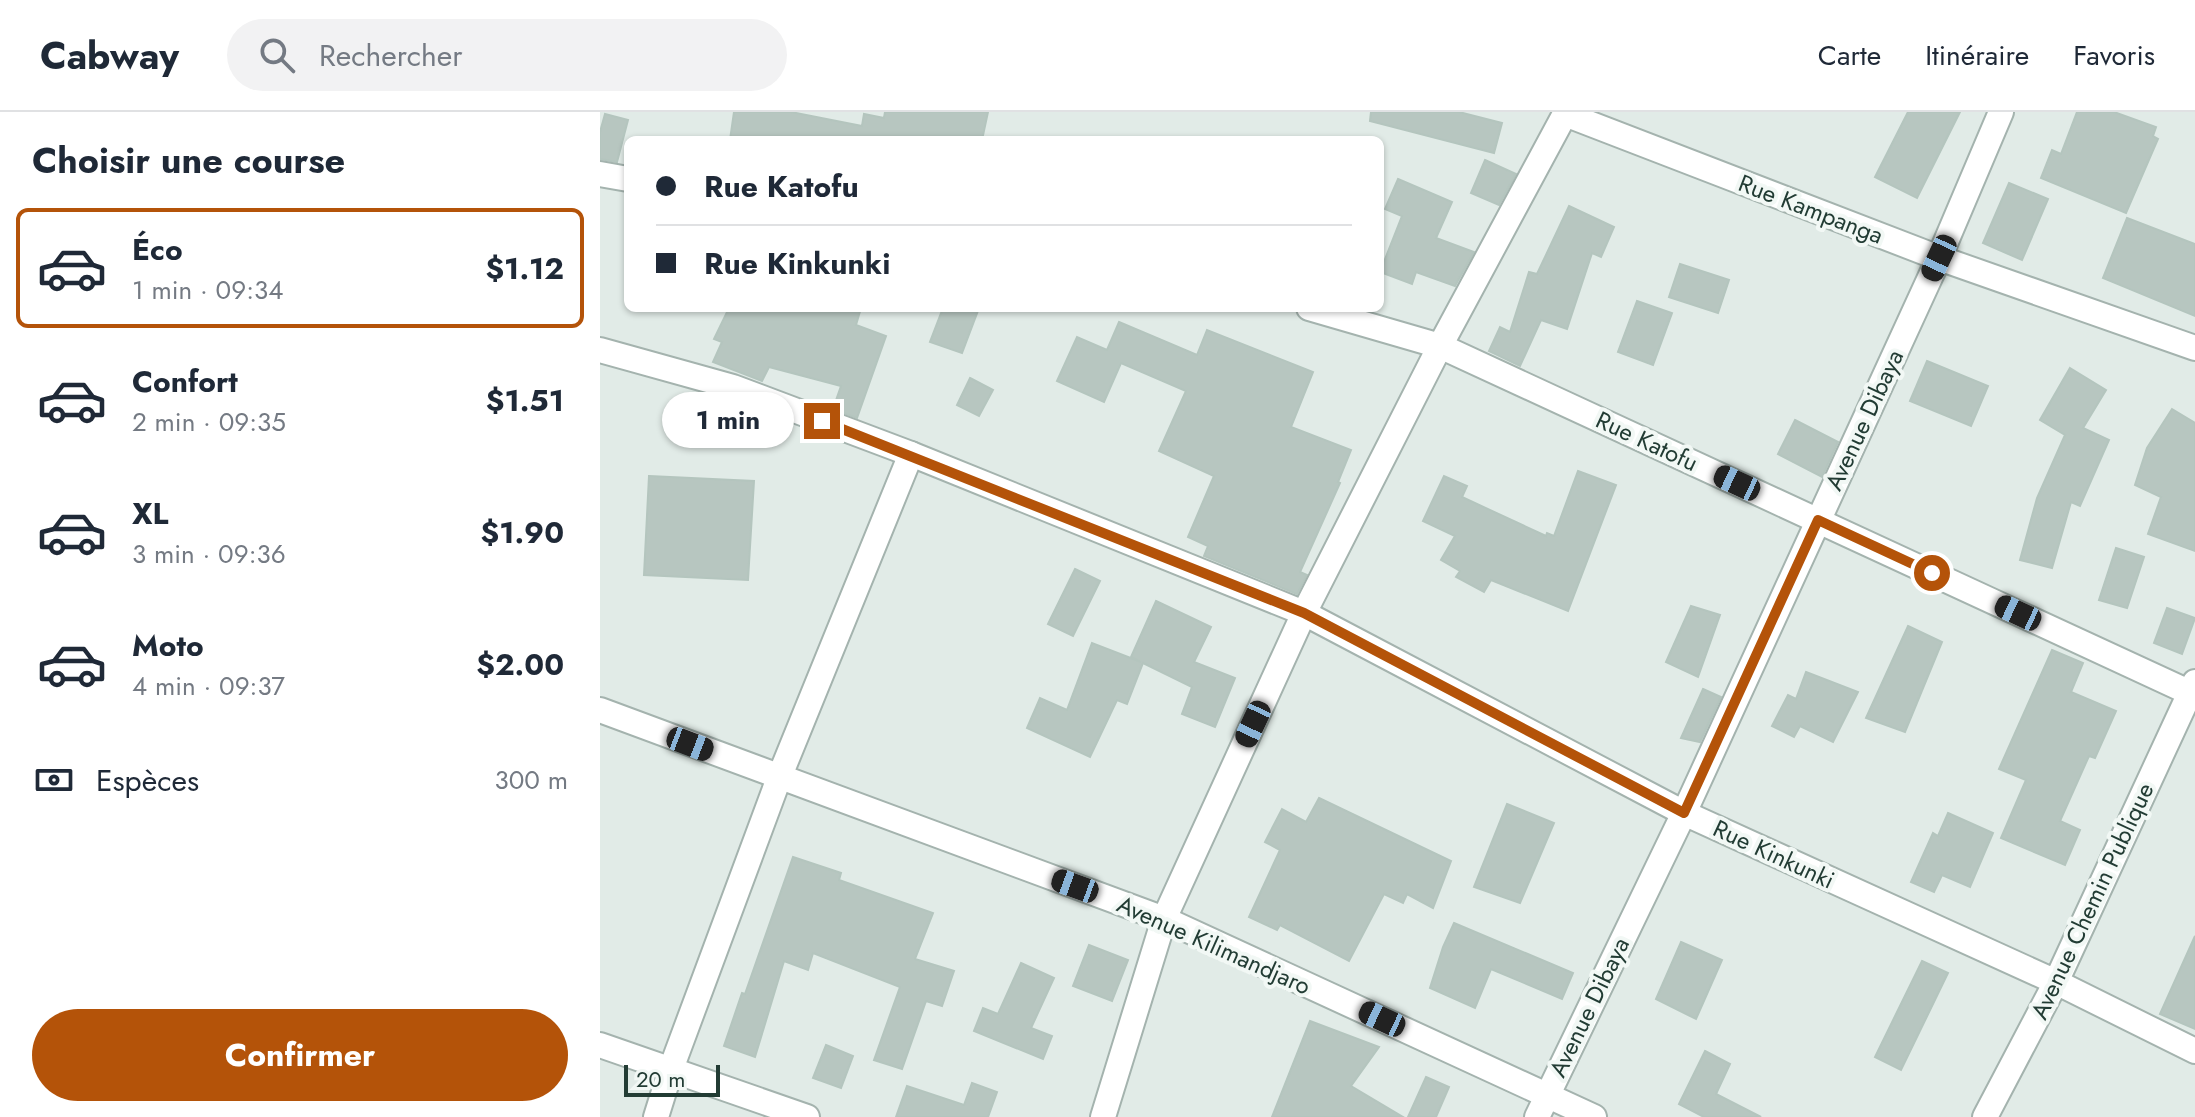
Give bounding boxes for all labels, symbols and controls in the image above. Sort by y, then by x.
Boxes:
search box [227,19,787,91]
text: Cabway [40,28,179,83]
icon: search [255,33,299,77]
text: Rechercher [319,34,462,77]
text: Carte [1818,35,1881,76]
text: Itinéraire [1925,35,2029,76]
text: Favoris [2073,35,2155,76]
text: Choisir une course [32,134,345,186]
text: Rue Katofu [704,165,859,208]
street label: Rue Kampanga [1734,165,1888,253]
text: Éco [132,228,183,271]
car [1918,231,1960,285]
icon: car [36,232,108,304]
text: Rue Kinkunki [704,242,890,285]
text: $1.12 [485,247,564,290]
text: 1 min · 09:34 [132,271,283,309]
street label: Avenue Dibaya [1816,344,1912,496]
text: Confort [132,360,238,403]
icon: car [36,364,108,436]
text: $1.51 [486,379,564,422]
callout: 1 min [662,393,794,449]
text: 1 min [696,401,760,439]
street label: Rue Katofu [1590,402,1704,480]
text: 2 min · 09:35 [132,403,286,441]
route end [804,403,840,439]
car [1710,462,1764,504]
text: XL [132,492,168,535]
icon: car [36,496,108,568]
text: $1.90 [480,511,564,554]
text: 3 min · 09:36 [132,535,286,573]
route start [1914,555,1950,591]
car [1991,592,2045,634]
text: Moto [132,624,204,667]
icon: car [36,628,108,700]
text: $2.00 [476,643,564,686]
text: 4 min · 09:37 [132,667,285,705]
car [1232,697,1274,751]
car [663,724,717,764]
icon: cash [32,758,76,802]
text: Espèces [96,759,199,802]
text: 300 m [495,761,568,799]
street label: Avenue Chemin Publique [2022,777,2162,1025]
street label: Rue Kinkunki [1708,811,1840,897]
car [1048,867,1102,905]
street label: Avenue Kilimandjaro [1112,887,1316,1003]
street label: Avenue Dibaya [1540,931,1638,1083]
car [1355,998,1409,1040]
button: Confirmer [32,1009,568,1101]
scale bar [624,1061,720,1097]
text: 20 m [636,1063,685,1095]

